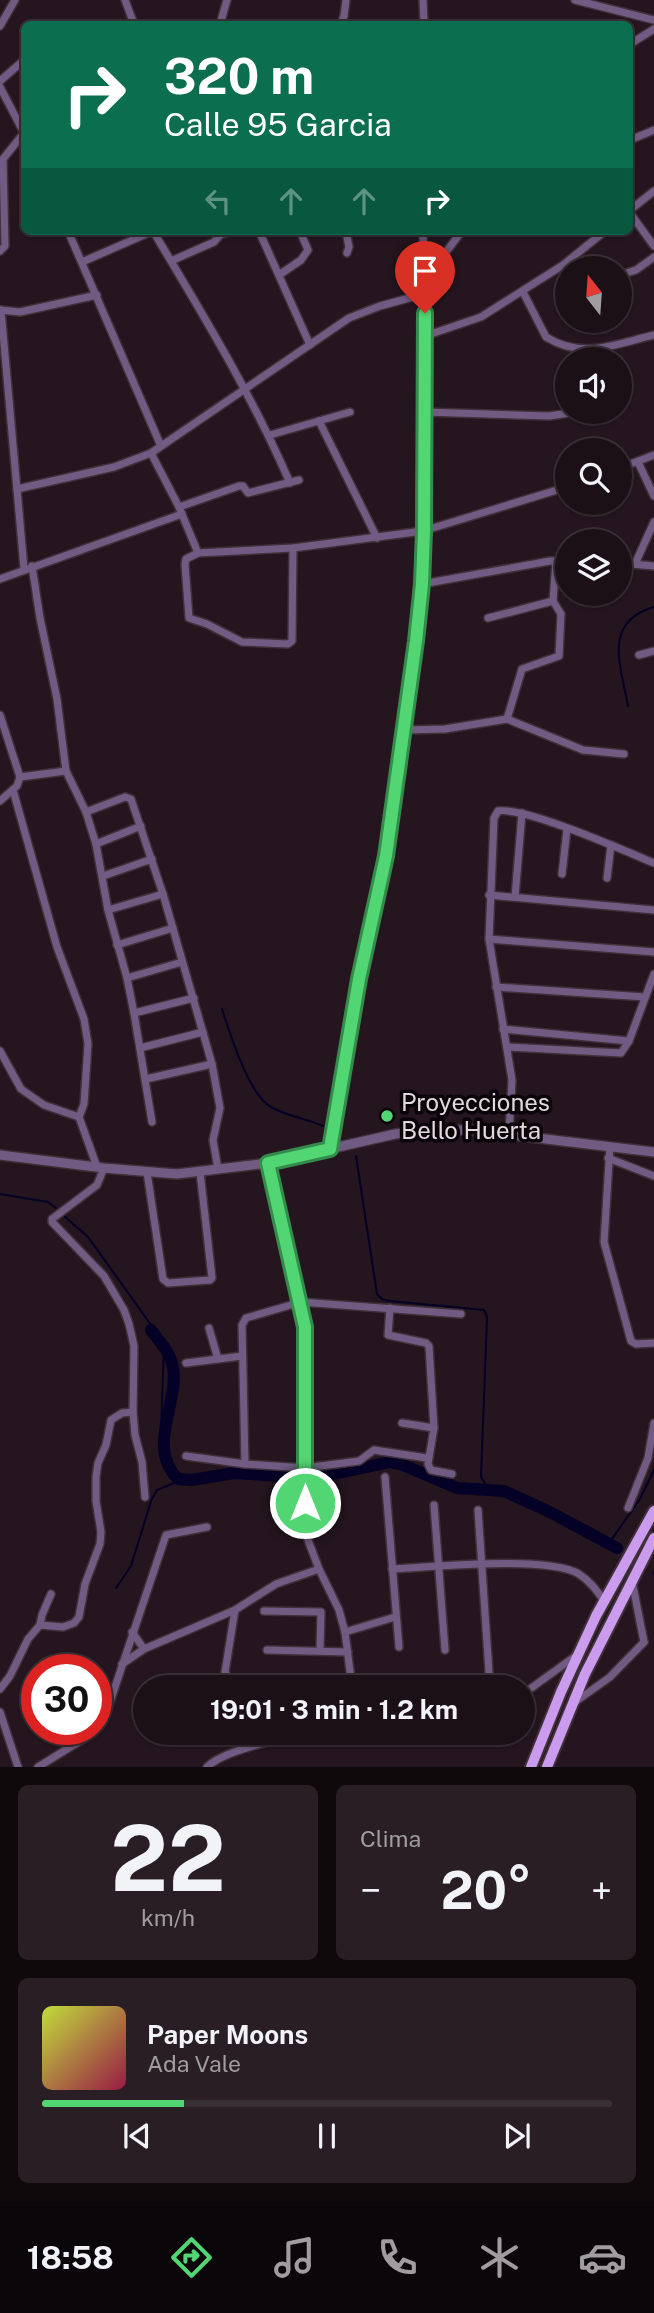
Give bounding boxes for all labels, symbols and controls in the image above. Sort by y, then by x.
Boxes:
text: 320 m [164,47,314,105]
icon: right [49,49,140,140]
text: Calle 95 Garcia [164,106,392,143]
icon: left [199,182,237,220]
icon: ahead [272,182,310,220]
icon: ahead [345,182,383,220]
icon: right [418,182,456,220]
pin [395,241,455,313]
icon: arrive [406,252,444,290]
north arrow [555,256,632,332]
map controls [555,256,632,606]
button: sound [555,347,632,424]
button: search [555,438,632,515]
button: layers [555,529,632,606]
place label: Proyecciones Bello Huerta [401,1088,550,1144]
marker: Proyecciones Bello Huerta [379,1108,395,1124]
position arrow [268,1466,342,1540]
speed limit sign: 30 [21,1654,112,1745]
text: 19:01 · 3 min · 1.2 km [210,1694,458,1725]
text: 22 [110,1805,226,1911]
text: Clima [360,1825,421,1852]
text: 20° [440,1860,532,1921]
text: − [360,1868,381,1913]
text: + [591,1868,612,1913]
text: km/h [141,1904,195,1931]
text: Paper Moons [147,2019,308,2050]
text: Ada Vale [147,2050,241,2077]
icon: previous [118,2117,156,2155]
icon: pause [308,2117,346,2155]
icon: next [498,2117,536,2155]
icon: directions [167,2233,216,2282]
icon: music [270,2233,319,2282]
icon: phone [373,2233,422,2282]
icon: climate [475,2233,524,2282]
icon: car [578,2233,627,2282]
text: 18:58 [27,2239,114,2276]

